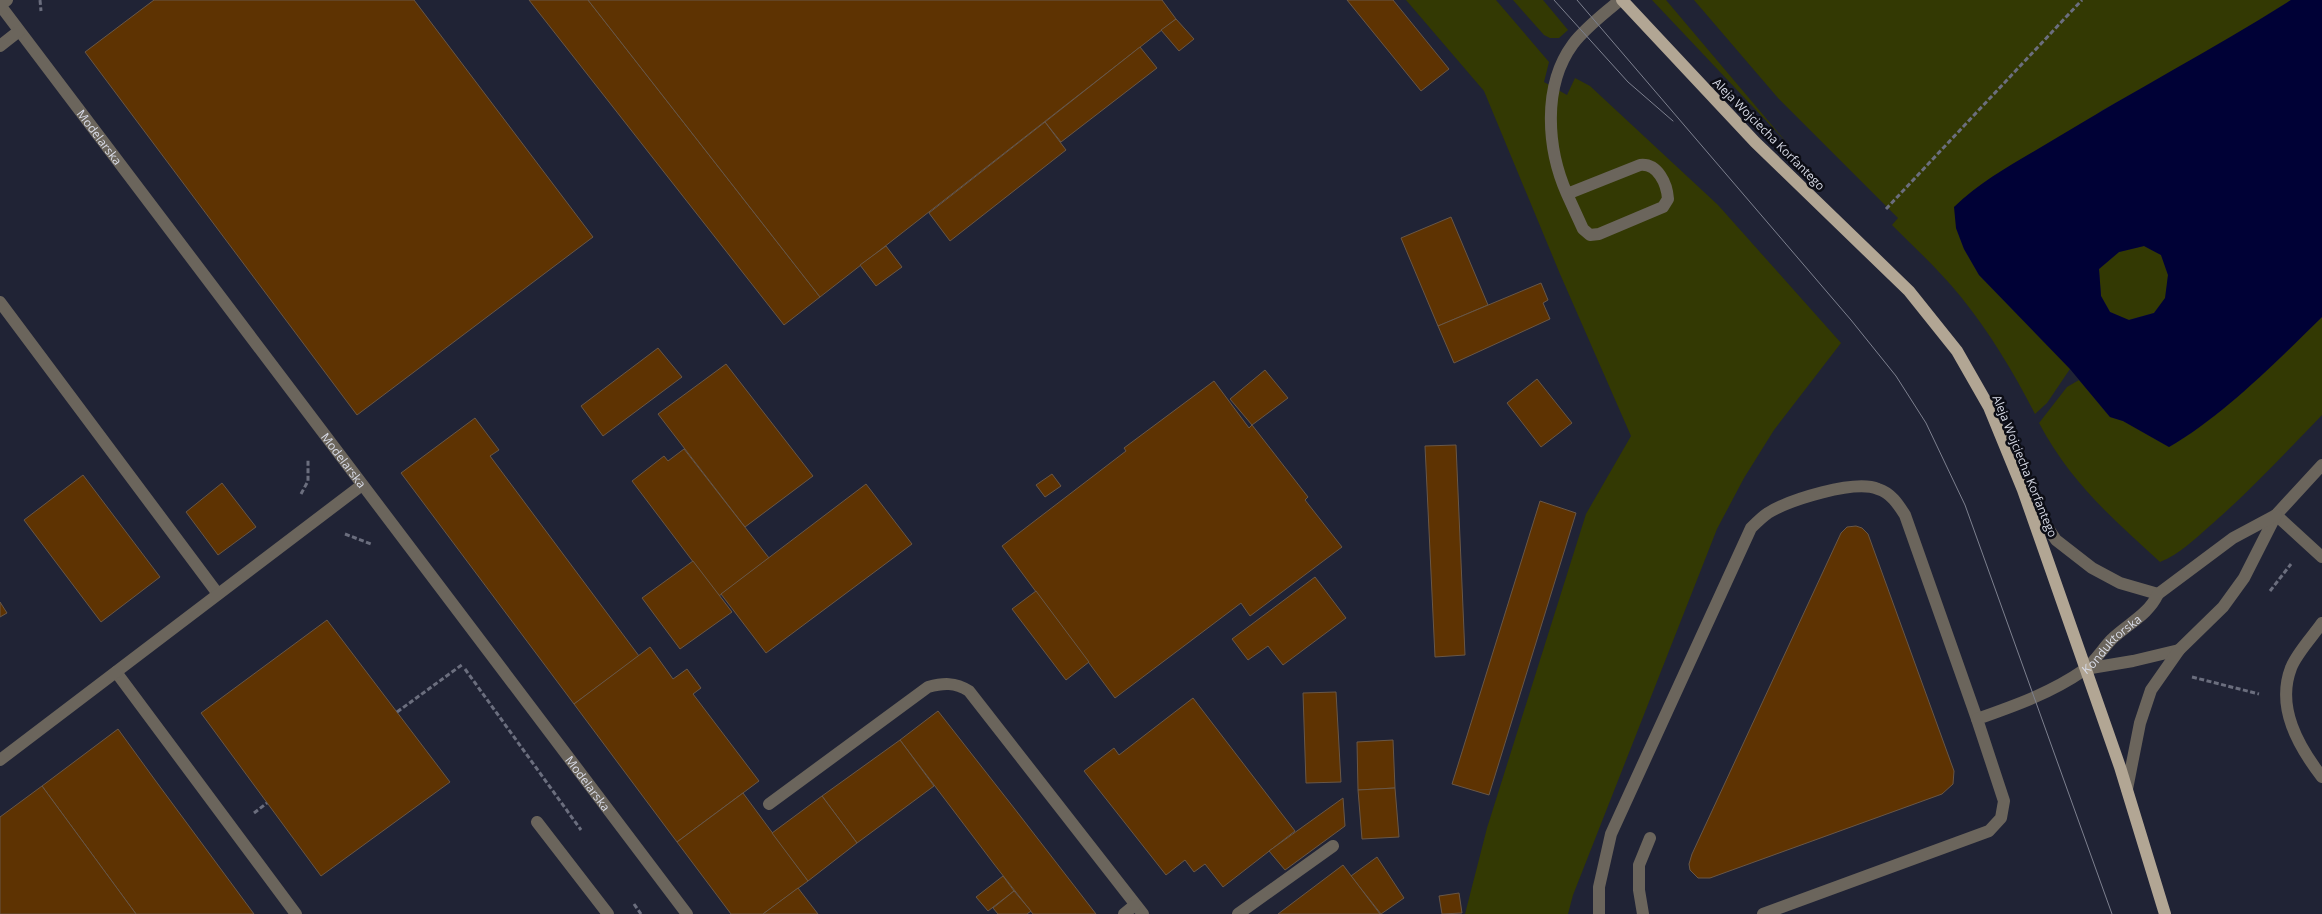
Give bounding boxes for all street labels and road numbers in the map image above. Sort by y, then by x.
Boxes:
street label: Aleja Wojciecha Korfantego [1709,74,1829,194]
street label: Modelarska [73,106,126,168]
street label: Aleja Wojciecha Korfantego [1989,392,2061,540]
street label: Modelarska [317,429,370,491]
street label: Konduktorska [2078,610,2145,677]
street label: Modelarska [562,752,615,814]

